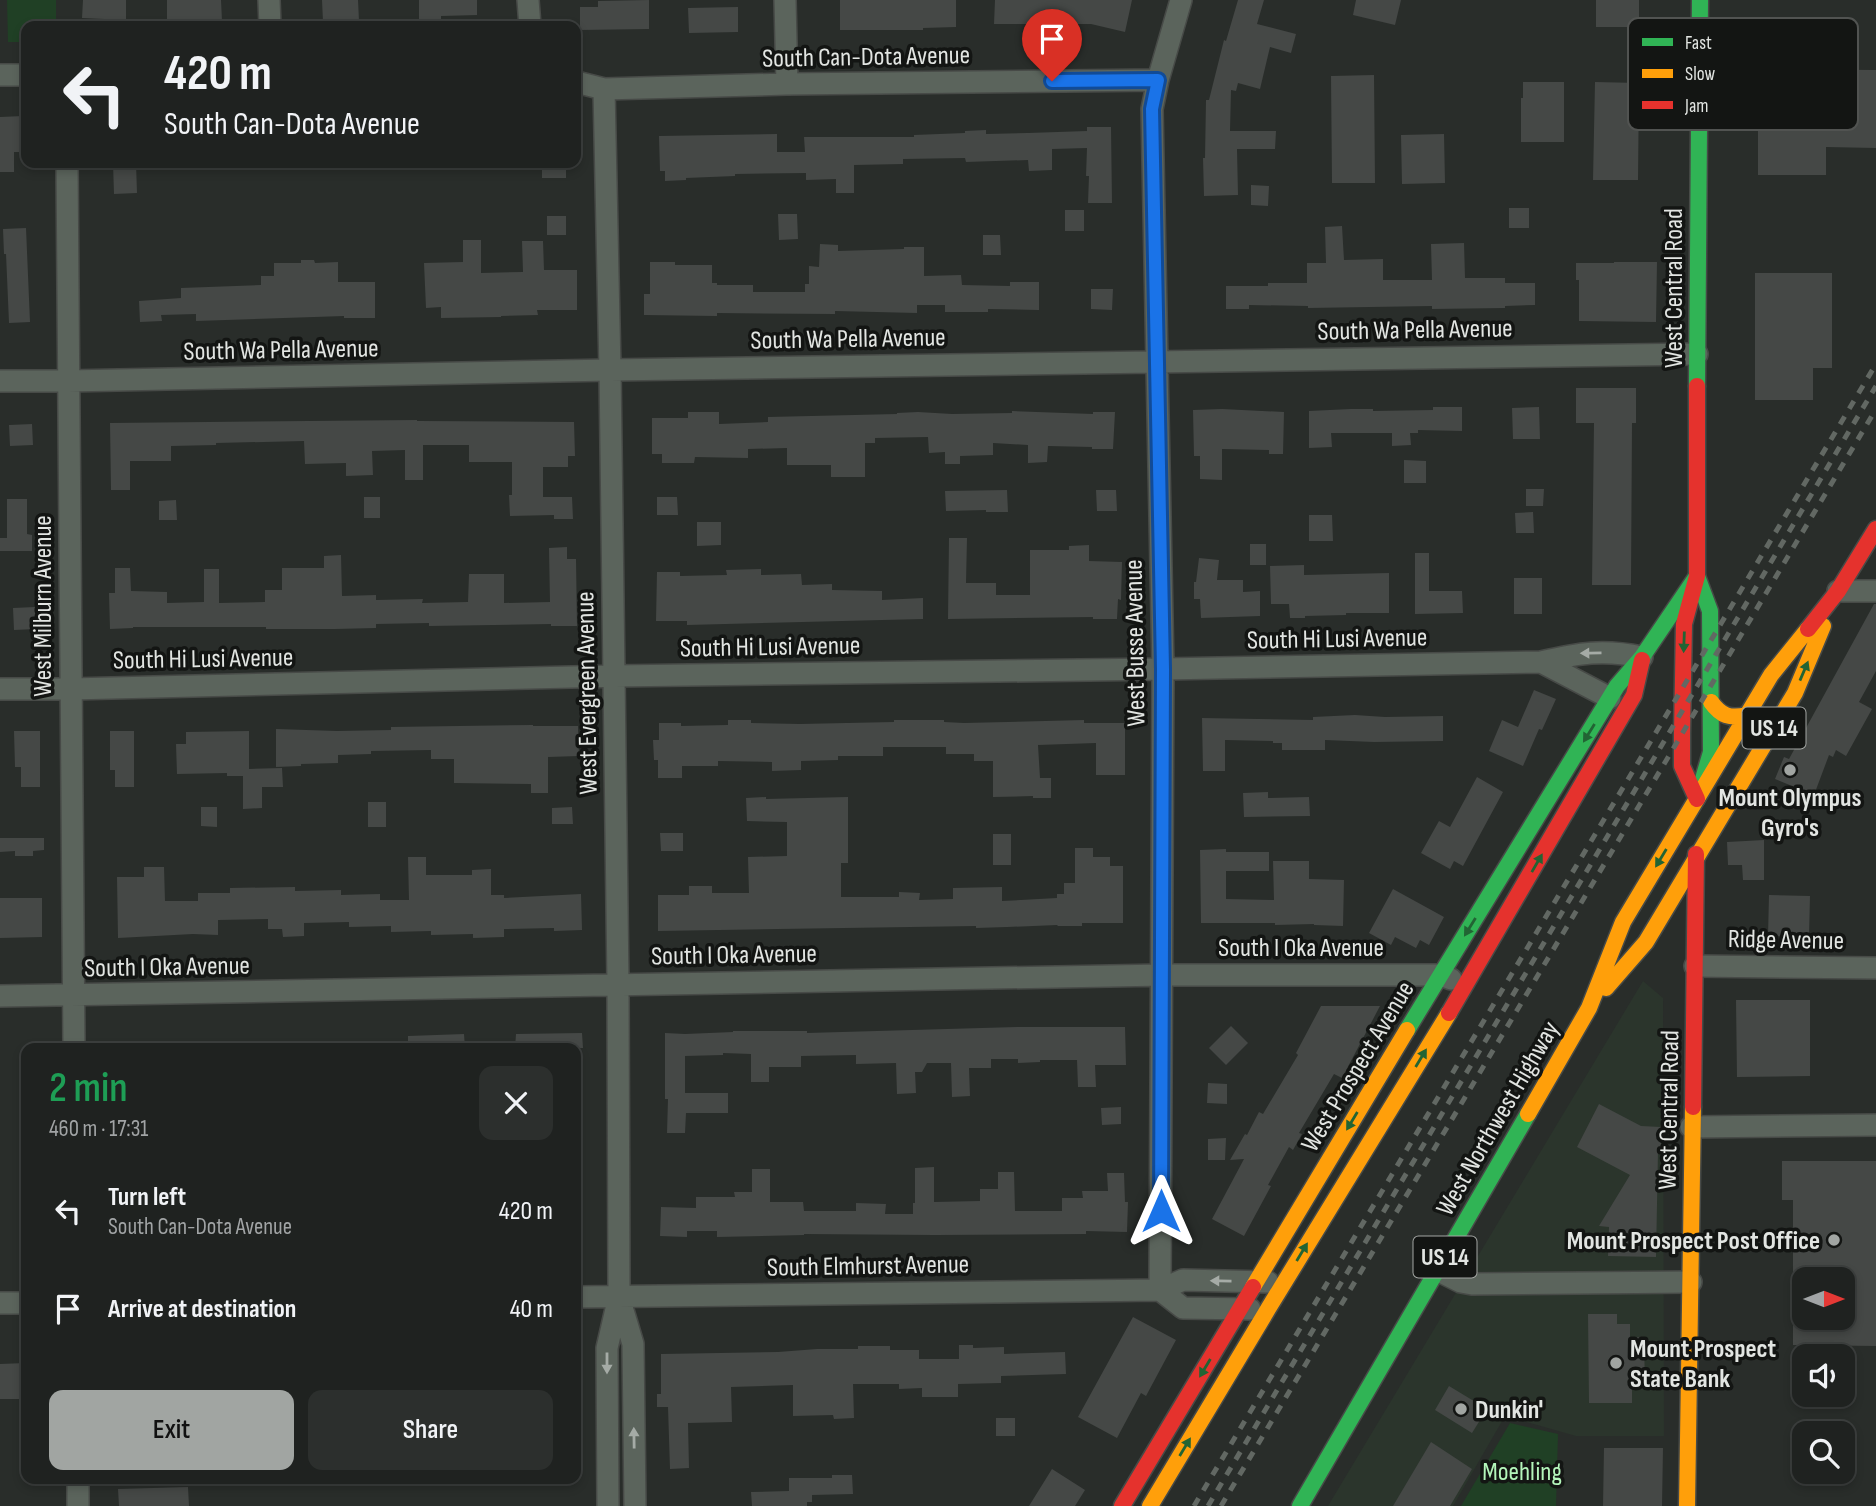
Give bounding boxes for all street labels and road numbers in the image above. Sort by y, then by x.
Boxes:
street label: South Can-Dota Avenue [762,40,970,75]
street label: West Central Road [1659,208,1690,368]
street label: South Wa Pella Avenue [1317,313,1513,348]
street label: South Wa Pella Avenue [750,322,946,357]
street label: South Wa Pella Avenue [183,333,379,368]
street label: West Milburn Avenue [28,515,59,697]
street label: West Busse Avenue [1119,559,1152,727]
street label: West Evergreen Avenue [570,591,605,795]
street label: South Hi Lusi Avenue [1247,622,1428,657]
street label: South Hi Lusi Avenue [680,630,861,665]
street label: South Hi Lusi Avenue [113,642,294,677]
road number: US 14 [1742,708,1806,748]
street label: Ridge Avenue [1728,924,1844,957]
street label: South I Oka Avenue [1218,933,1384,964]
street label: South I Oka Avenue [651,939,817,972]
street label: South I Oka Avenue [84,951,250,984]
street label: West Prospect Avenue [1295,976,1421,1158]
street label: West Northwest Highway [1430,1016,1567,1221]
street label: West Central Road [1653,1030,1686,1190]
road number: US 14 [1414,1237,1476,1278]
street label: South Elmhurst Avenue [767,1249,969,1284]

